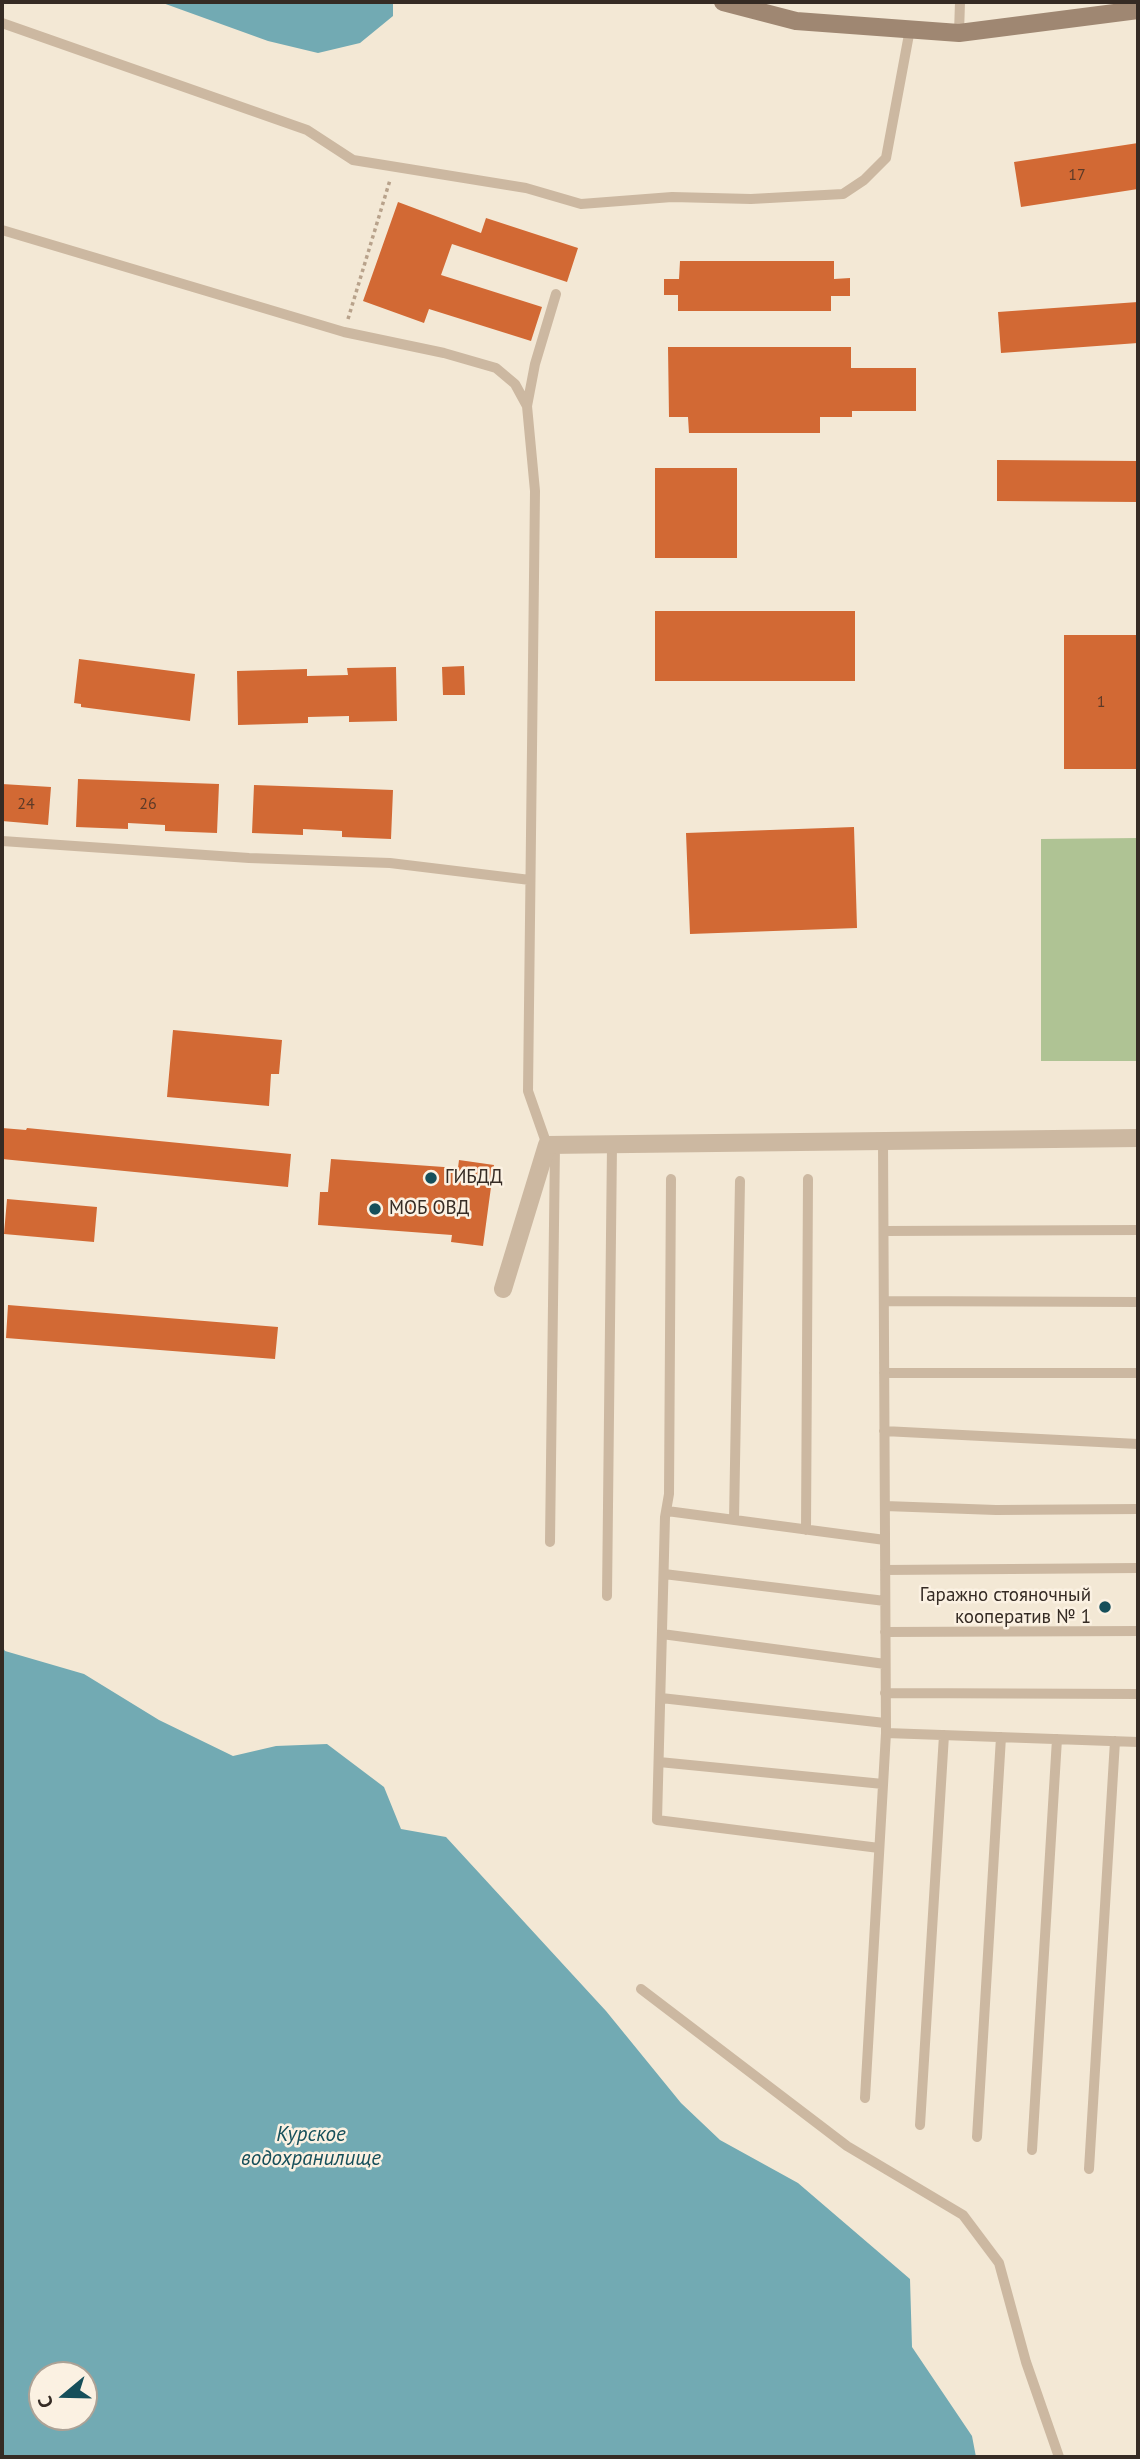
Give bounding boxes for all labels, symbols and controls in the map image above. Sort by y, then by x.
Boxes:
house number: 17 [1068,165,1086,185]
house number: 1 [1097,692,1105,712]
house number: 24 [17,794,35,814]
house number: 26 [139,794,157,814]
place label: ГИБДД [445,1167,503,1189]
marker: ГИБДД [423,1170,439,1186]
place label: МОБ ОВД [389,1198,469,1220]
marker: МОБ ОВД [367,1201,383,1217]
place label: Гаражно стояночный кооператив № 1 [920,1585,1091,1629]
marker: Гаражно стояночный кооператив № 1 [1097,1599,1113,1615]
water label: Курское водохранилище [241,2122,381,2172]
north arrow [28,2361,98,2431]
text: С [32,2393,58,2411]

